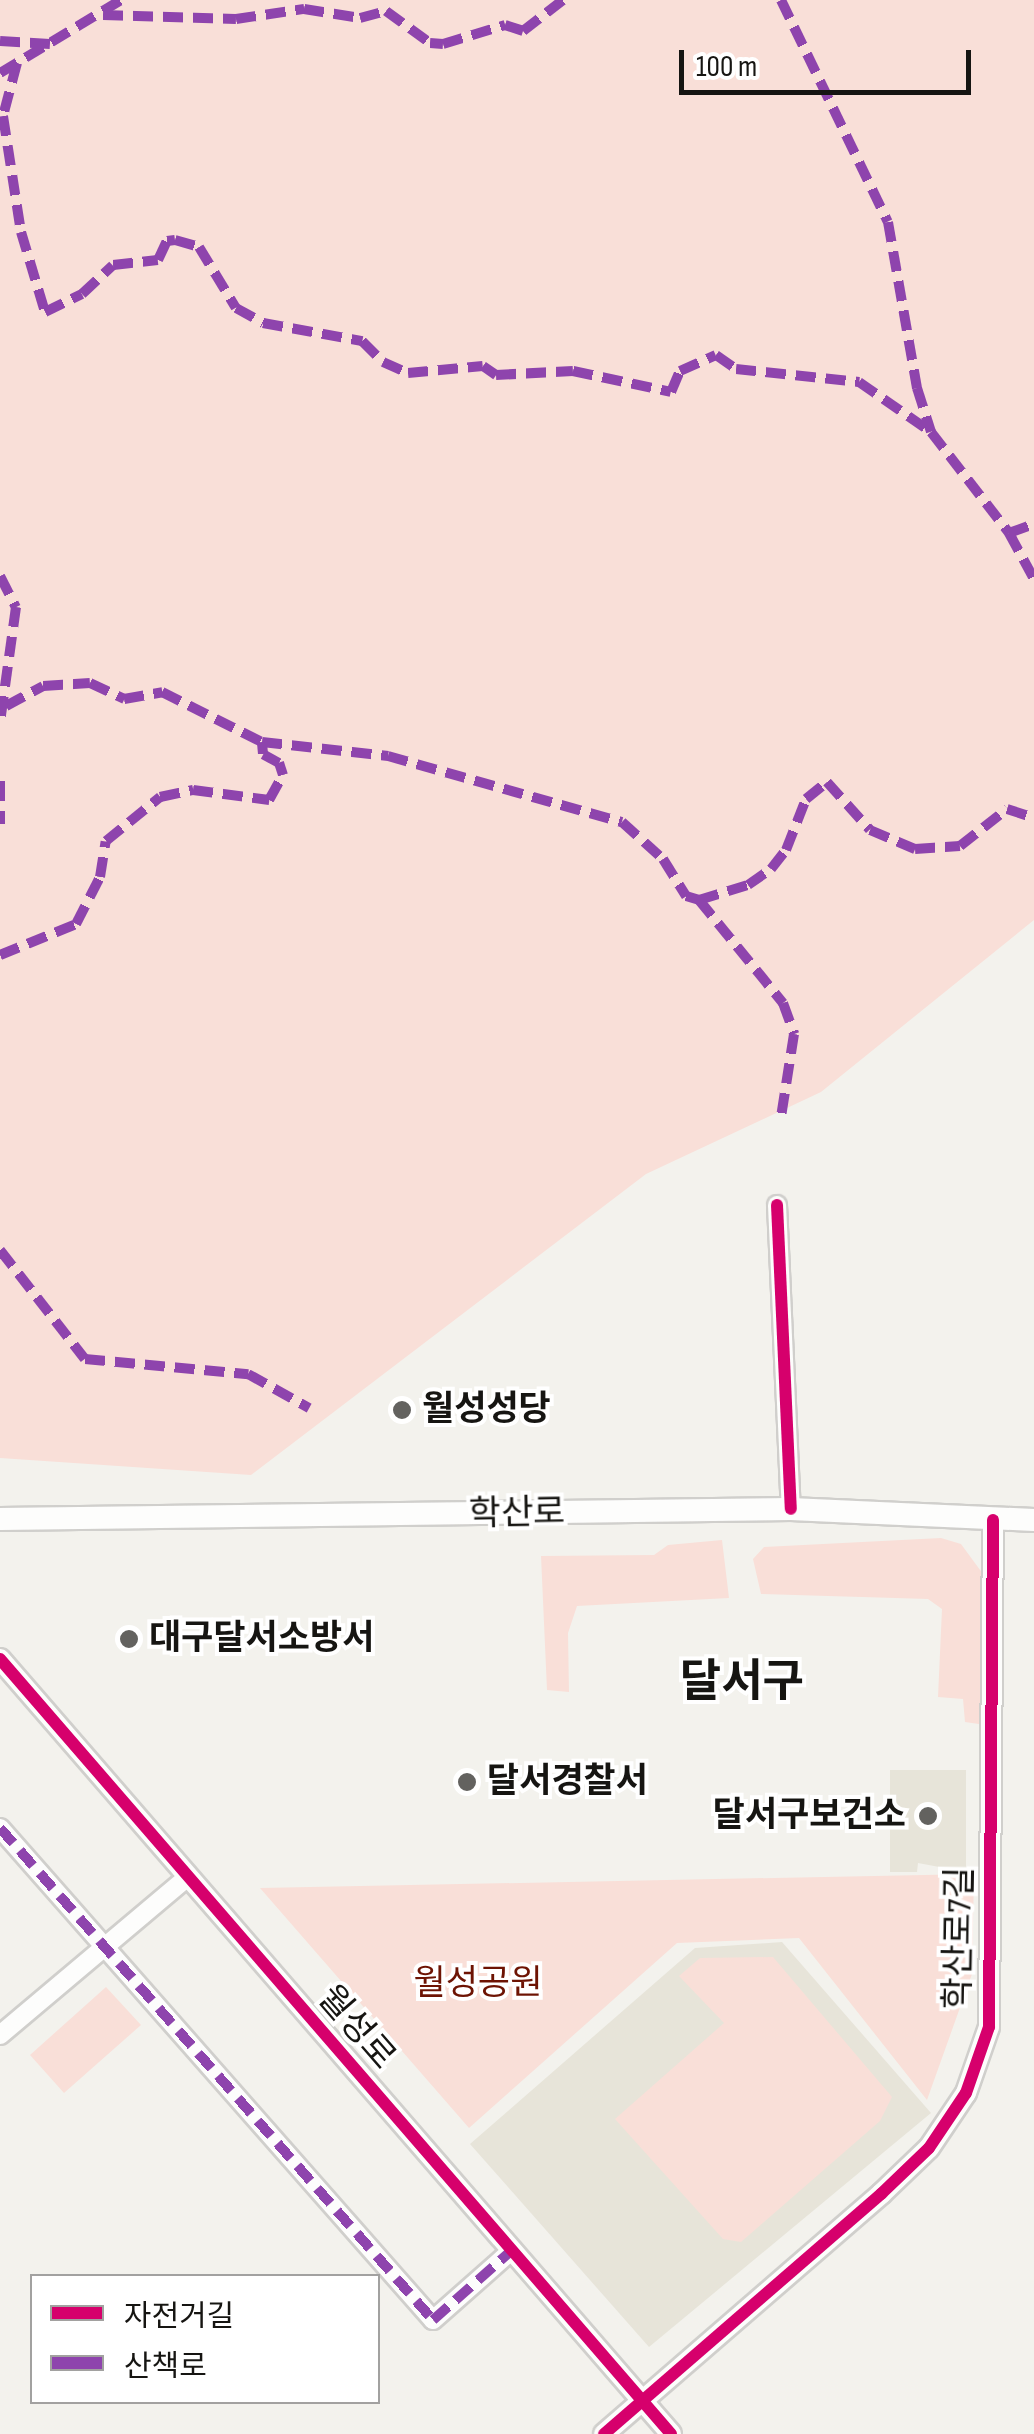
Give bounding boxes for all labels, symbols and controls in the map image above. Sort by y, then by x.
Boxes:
scale bar [684,30,976,92]
text: 100 m [696,49,757,85]
place label: 월성성당 [422,1389,551,1431]
marker: 월성성당 [391,1399,413,1421]
street label: 학산로 [468,1492,566,1536]
place label: 대구달서소방서 [149,1618,374,1660]
marker: 대구달서소방서 [118,1628,140,1650]
district label: 달서구 [680,1656,804,1710]
place label: 달서경찰서 [487,1761,648,1803]
marker: 달서경찰서 [456,1771,478,1793]
place label: 달서구보건소 [713,1795,906,1837]
marker: 달서구보건소 [915,1803,941,1829]
street label: 학산로7길 [938,1866,982,2010]
park label: 월성공원 [414,1963,542,2005]
street label: 월성로 [308,1978,404,2078]
legend [30,2274,380,2404]
text: 자전거길 [124,2299,234,2335]
text: 산책로 [124,2349,207,2385]

